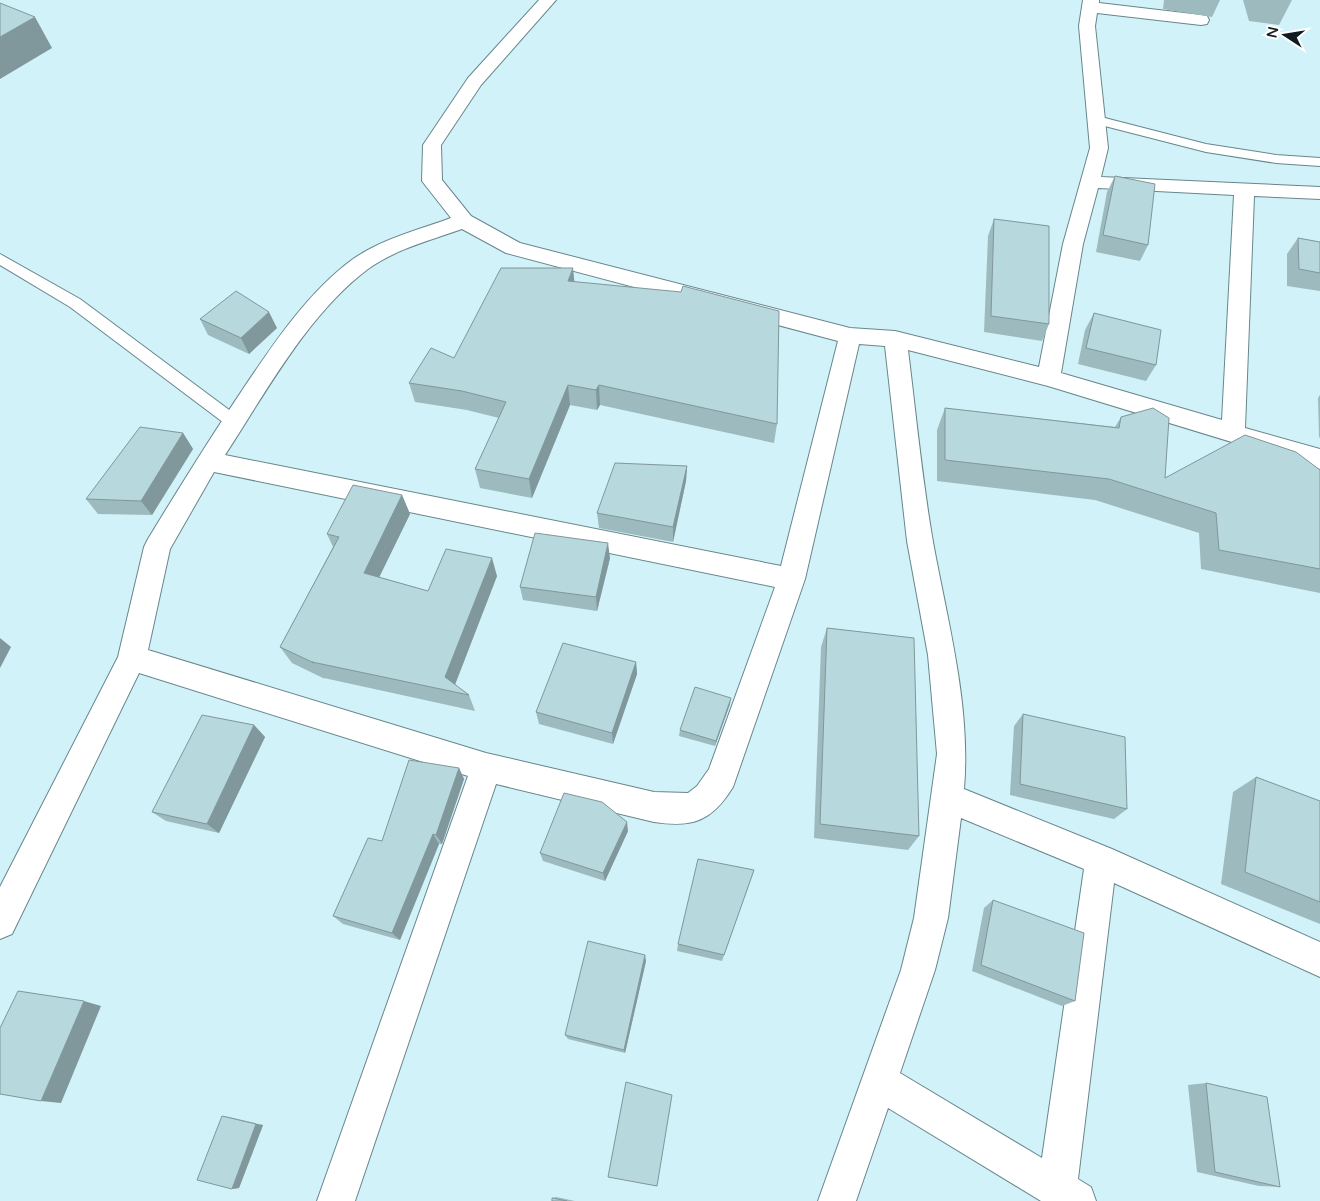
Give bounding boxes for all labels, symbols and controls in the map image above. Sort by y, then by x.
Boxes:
north arrow [1260,10,1310,60]
text: N [1263,25,1282,40]

